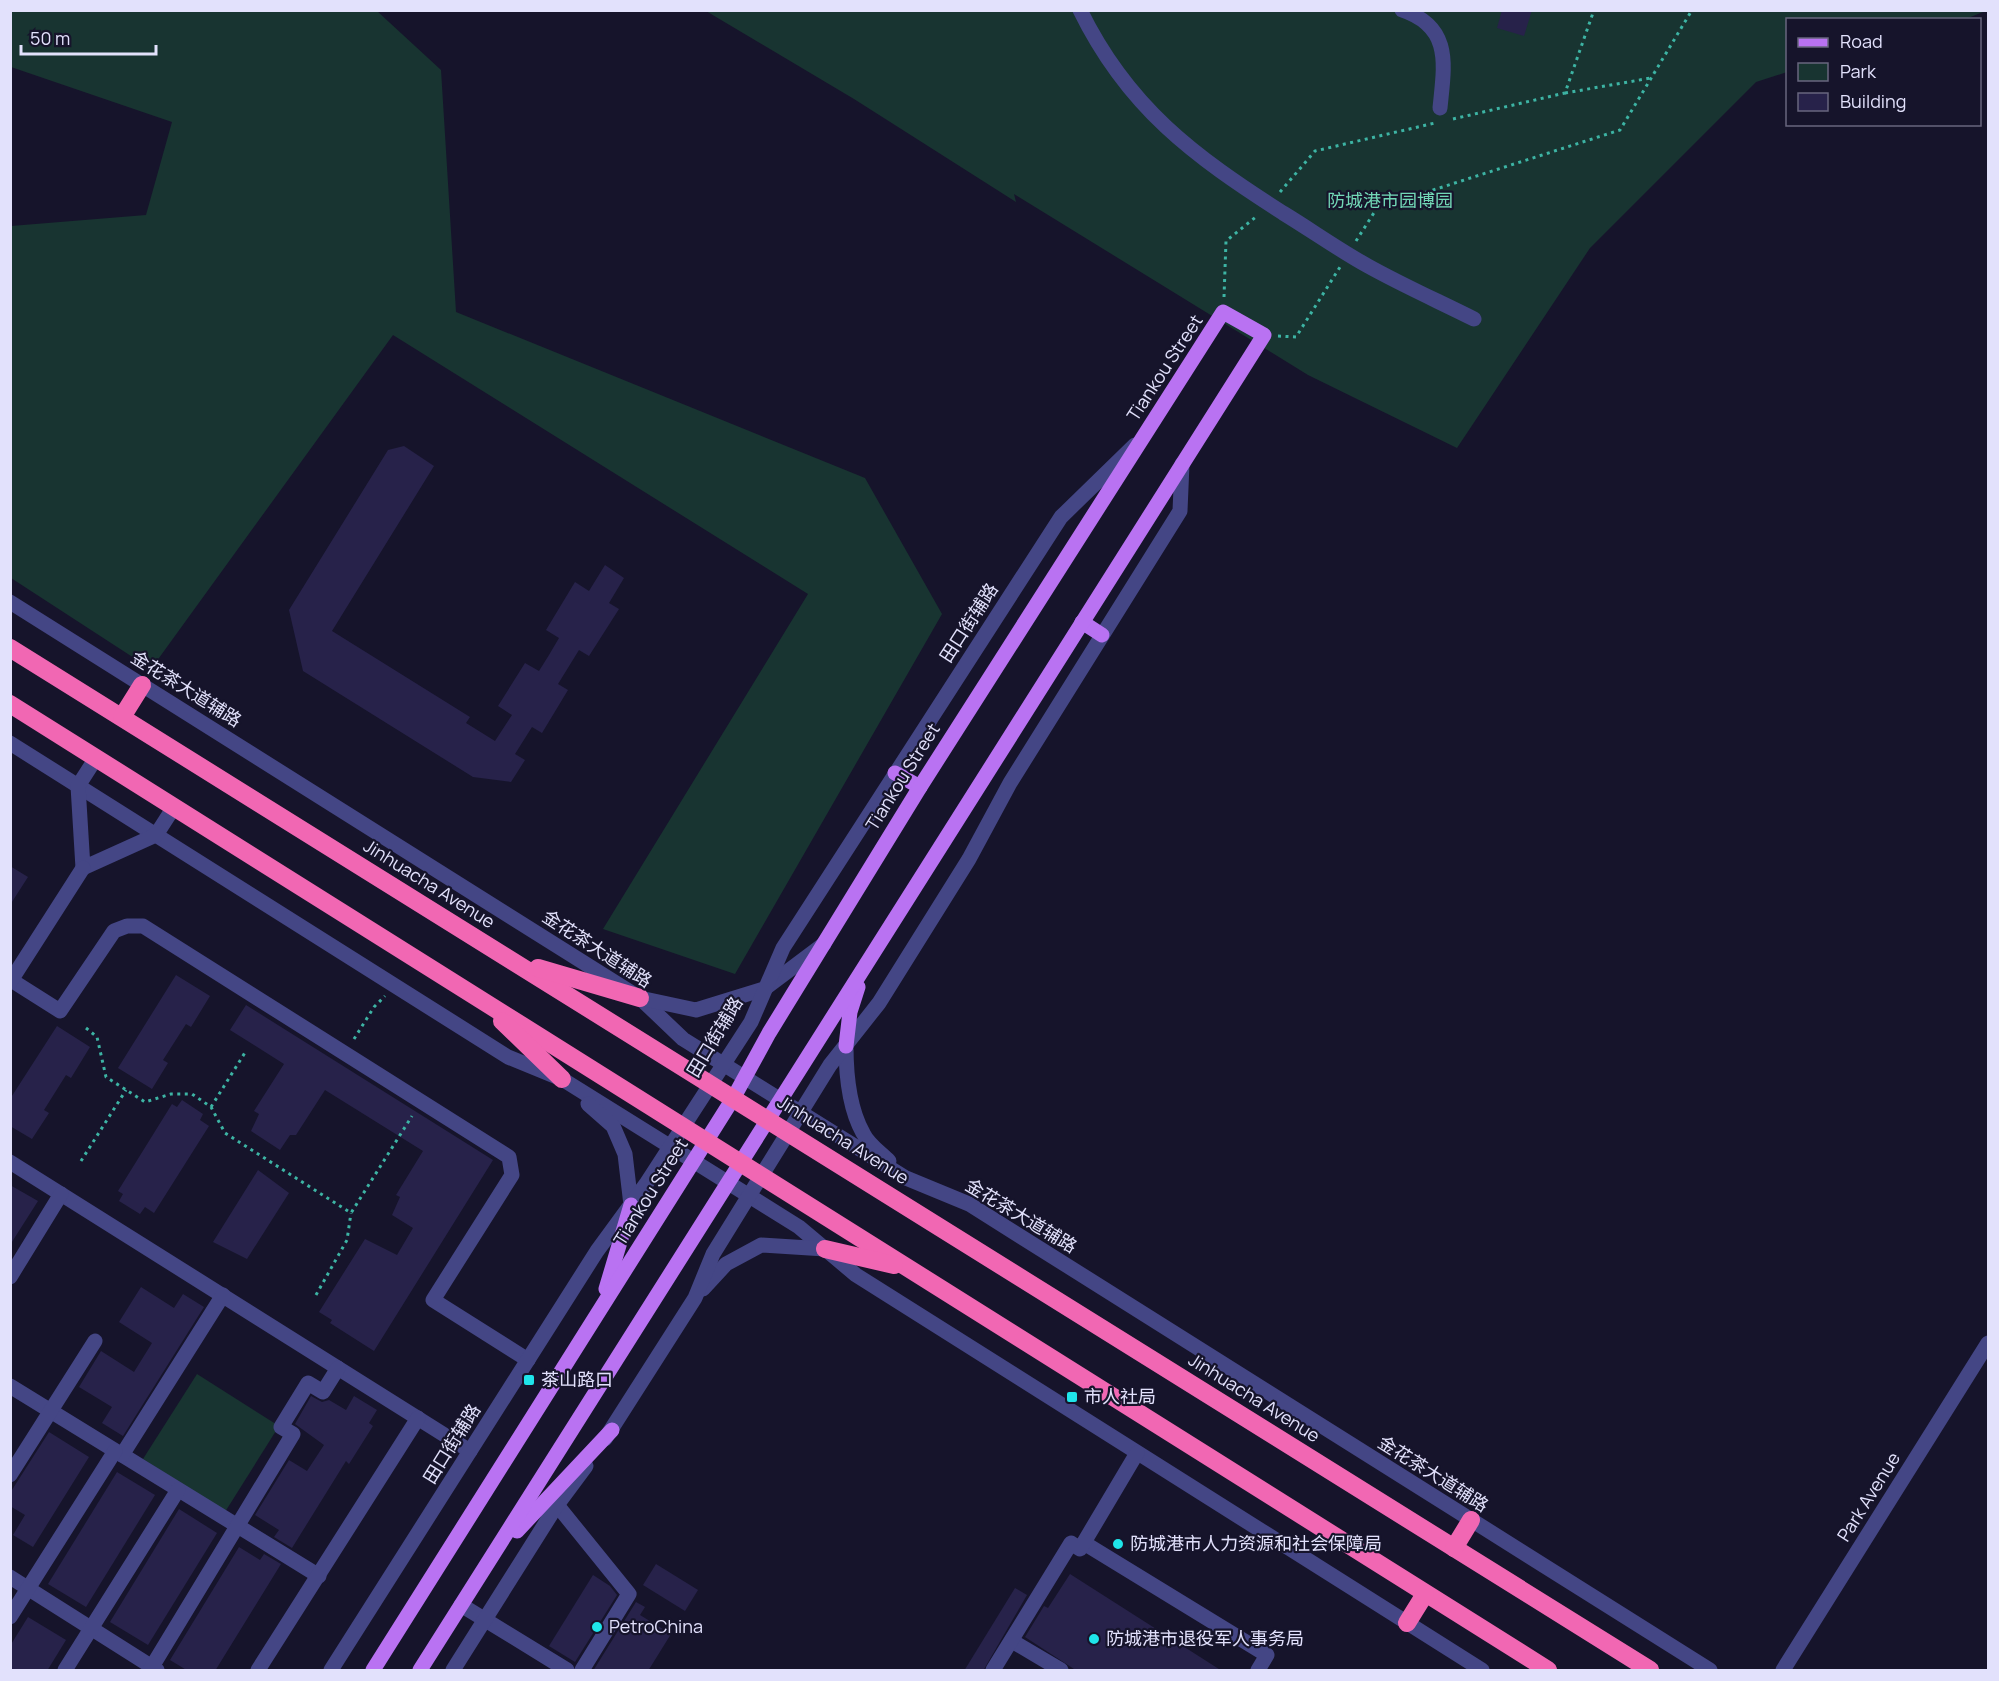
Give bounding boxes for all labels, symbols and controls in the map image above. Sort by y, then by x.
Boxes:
scale bar [21,18,156,56]
legend [1786,18,1981,126]
text: 50 m [30,26,70,50]
text: Road [1840,29,1883,53]
text: Park [1840,59,1877,83]
text: Building [1840,89,1906,113]
park label: 防城港市园博园 [1327,188,1453,212]
street label: Tiankou Street [1121,310,1207,425]
street label: 田口街辅路 [934,578,1003,667]
street label: 金花茶大道辅路 [127,645,246,732]
street label: Tiankou Street [860,718,945,835]
street label: Jinhuacha Avenue [359,833,500,933]
street label: 金花茶大道辅路 [538,904,657,993]
street label: 田口街辅路 [681,992,748,1081]
street label: Jinhuacha Avenue [773,1089,914,1189]
street label: Tiankou Street [608,1133,693,1250]
street label: 金花茶大道辅路 [961,1172,1082,1258]
street label: Jinhuacha Avenue [1184,1347,1325,1447]
place label: 茶山路口 [541,1367,613,1391]
marker: 茶山路口 [522,1373,536,1387]
place label: 市人社局 [1084,1384,1156,1408]
marker: 市人社局 [1065,1390,1079,1404]
street label: 田口街辅路 [417,1399,485,1488]
street label: 金花茶大道辅路 [1374,1430,1493,1517]
street label: Park Avenue [1831,1447,1905,1546]
place label: 防城港市人力资源和社会保障局 [1130,1531,1382,1555]
marker: 防城港市人力资源和社会保障局 [1111,1537,1125,1551]
place label: PetroChina [609,1614,703,1638]
marker: PetroChina [590,1620,604,1634]
place label: 防城港市退役军人事务局 [1106,1626,1304,1650]
marker: 防城港市退役军人事务局 [1087,1632,1101,1646]

